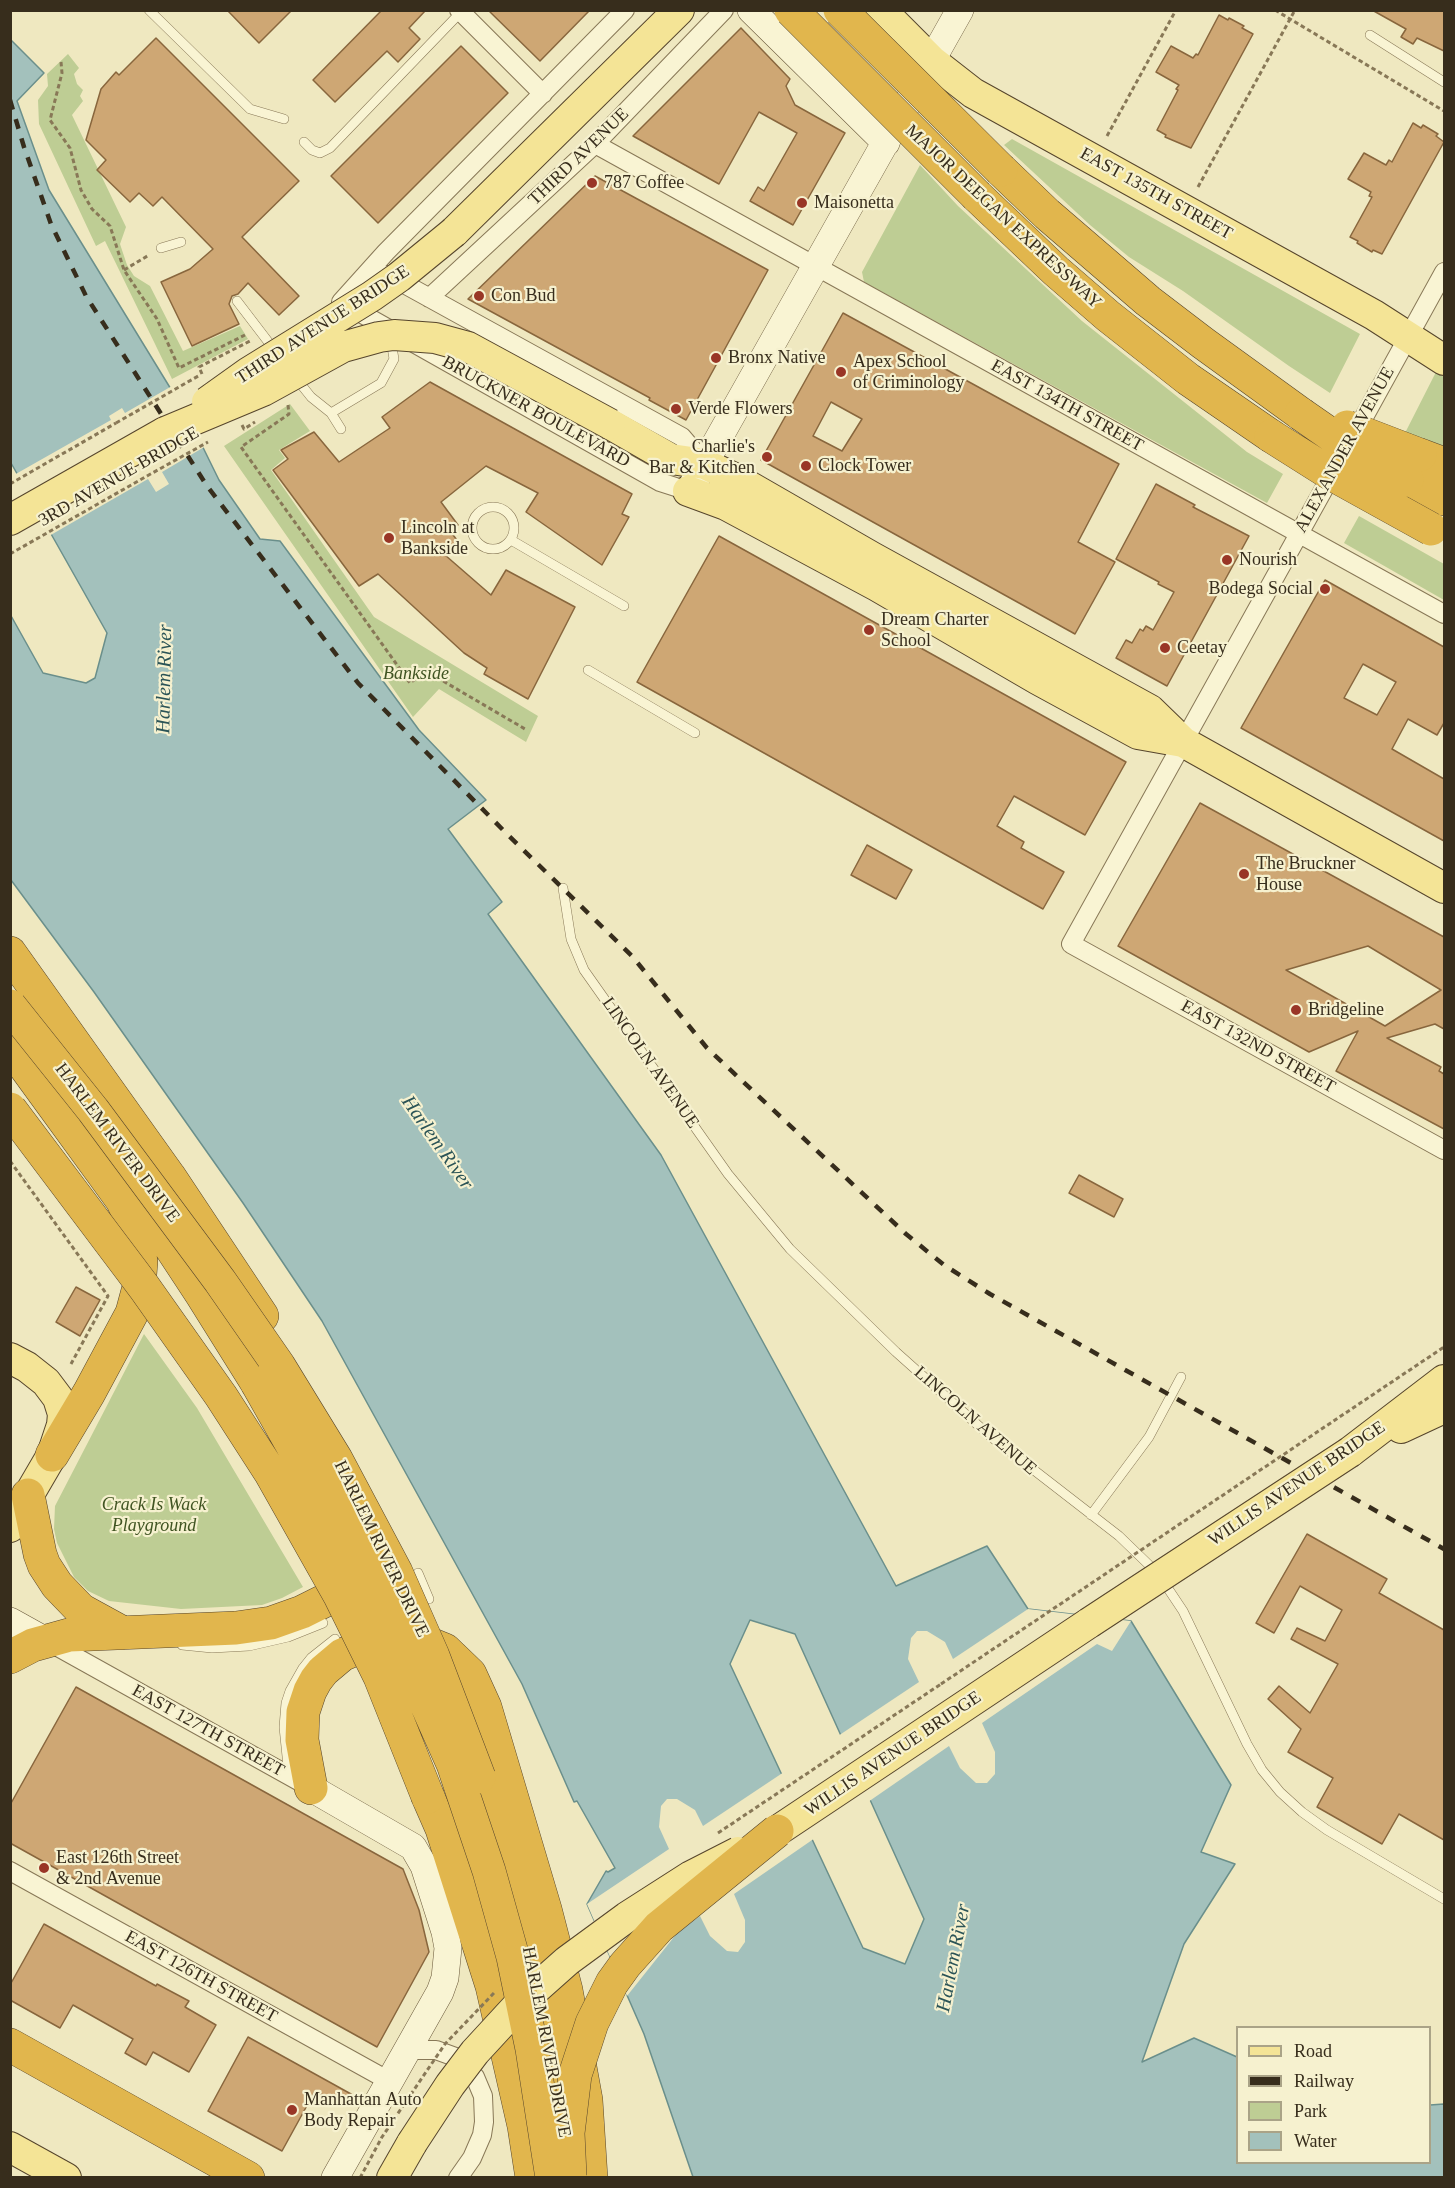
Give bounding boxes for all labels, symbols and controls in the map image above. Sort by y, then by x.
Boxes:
street label: THIRD AVENUE [524,104,634,210]
street label: MAJOR DEEGAN EXPRESSWAY [900,120,1106,314]
street label: EAST 135TH STREET [1076,143,1236,245]
place label: 787 Coffee [604,172,684,194]
marker: 787 Coffee [585,176,599,190]
place label: Maisonetta [814,192,894,214]
marker: Maisonetta [795,196,809,210]
street label: THIRD AVENUE BRIDGE [232,261,414,389]
place label: Con Bud [491,285,556,307]
marker: Con Bud [472,289,486,303]
place label: Bronx Native [728,347,825,369]
street label: BRUCKNER BOULEVARD [438,351,634,473]
marker: Bronx Native [709,351,723,365]
place label: Apex School of Criminology [853,351,964,394]
street label: EAST 134TH STREET [987,355,1147,457]
street label: ALEXANDER AVENUE [1290,363,1400,537]
marker: Apex School of Criminology [834,365,848,379]
place label: Verde Flowers [688,398,792,420]
marker: Verde Flowers [669,402,683,416]
street label: 3RD AVENUE BRIDGE [35,422,203,532]
place label: Charlie's Bar & Kitchen [649,436,755,478]
marker: Charlie's Bar & Kitchen [760,450,774,464]
place label: Clock Tower [818,455,911,477]
marker: Clock Tower [799,459,813,473]
place label: Lincoln at Bankside [401,517,474,560]
marker: Lincoln at Bankside [382,531,396,545]
place label: Nourish [1239,549,1297,571]
marker: Nourish [1220,553,1234,567]
place label: Bodega Social [1209,578,1313,600]
marker: Bodega Social [1318,582,1332,596]
place label: Dream Charter School [881,609,988,652]
marker: Dream Charter School [862,623,876,637]
water label: Harlem River [152,624,178,734]
place label: Ceetay [1177,637,1227,659]
marker: Ceetay [1158,641,1172,655]
park label: Bankside [383,663,449,685]
place label: The Bruckner House [1256,853,1355,896]
marker: The Bruckner House [1237,867,1251,881]
street label: LINCOLN AVENUE [597,993,703,1133]
street label: EAST 132ND STREET [1177,996,1339,1098]
place label: Bridgeline [1308,999,1384,1021]
marker: Bridgeline [1289,1003,1303,1017]
street label: HARLEM RIVER DRIVE [50,1059,184,1227]
water label: Harlem River [396,1091,478,1195]
street label: LINCOLN AVENUE [909,1362,1041,1480]
street label: WILLIS AVENUE BRIDGE [1204,1417,1390,1551]
street label: HARLEM RIVER DRIVE [329,1457,433,1641]
park label: Crack Is Wack Playground [102,1494,206,1537]
street label: EAST 127TH STREET [128,1680,288,1782]
street label: WILLIS AVENUE BRIDGE [800,1687,986,1821]
place label: East 126th Street & 2nd Avenue [56,1847,179,1890]
marker: East 126th Street & 2nd Avenue [37,1861,51,1875]
water label: Harlem River [932,1902,976,2014]
street label: EAST 126TH STREET [121,1926,281,2028]
street label: HARLEM RIVER DRIVE [517,1945,575,2139]
legend [1236,2026,1431,2164]
text: Road [1294,2041,1332,2061]
text: Railway [1294,2071,1354,2091]
place label: Manhattan Auto Body Repair [304,2089,421,2132]
text: Park [1294,2101,1327,2121]
marker: Manhattan Auto Body Repair [285,2103,299,2117]
text: Water [1294,2131,1337,2151]

